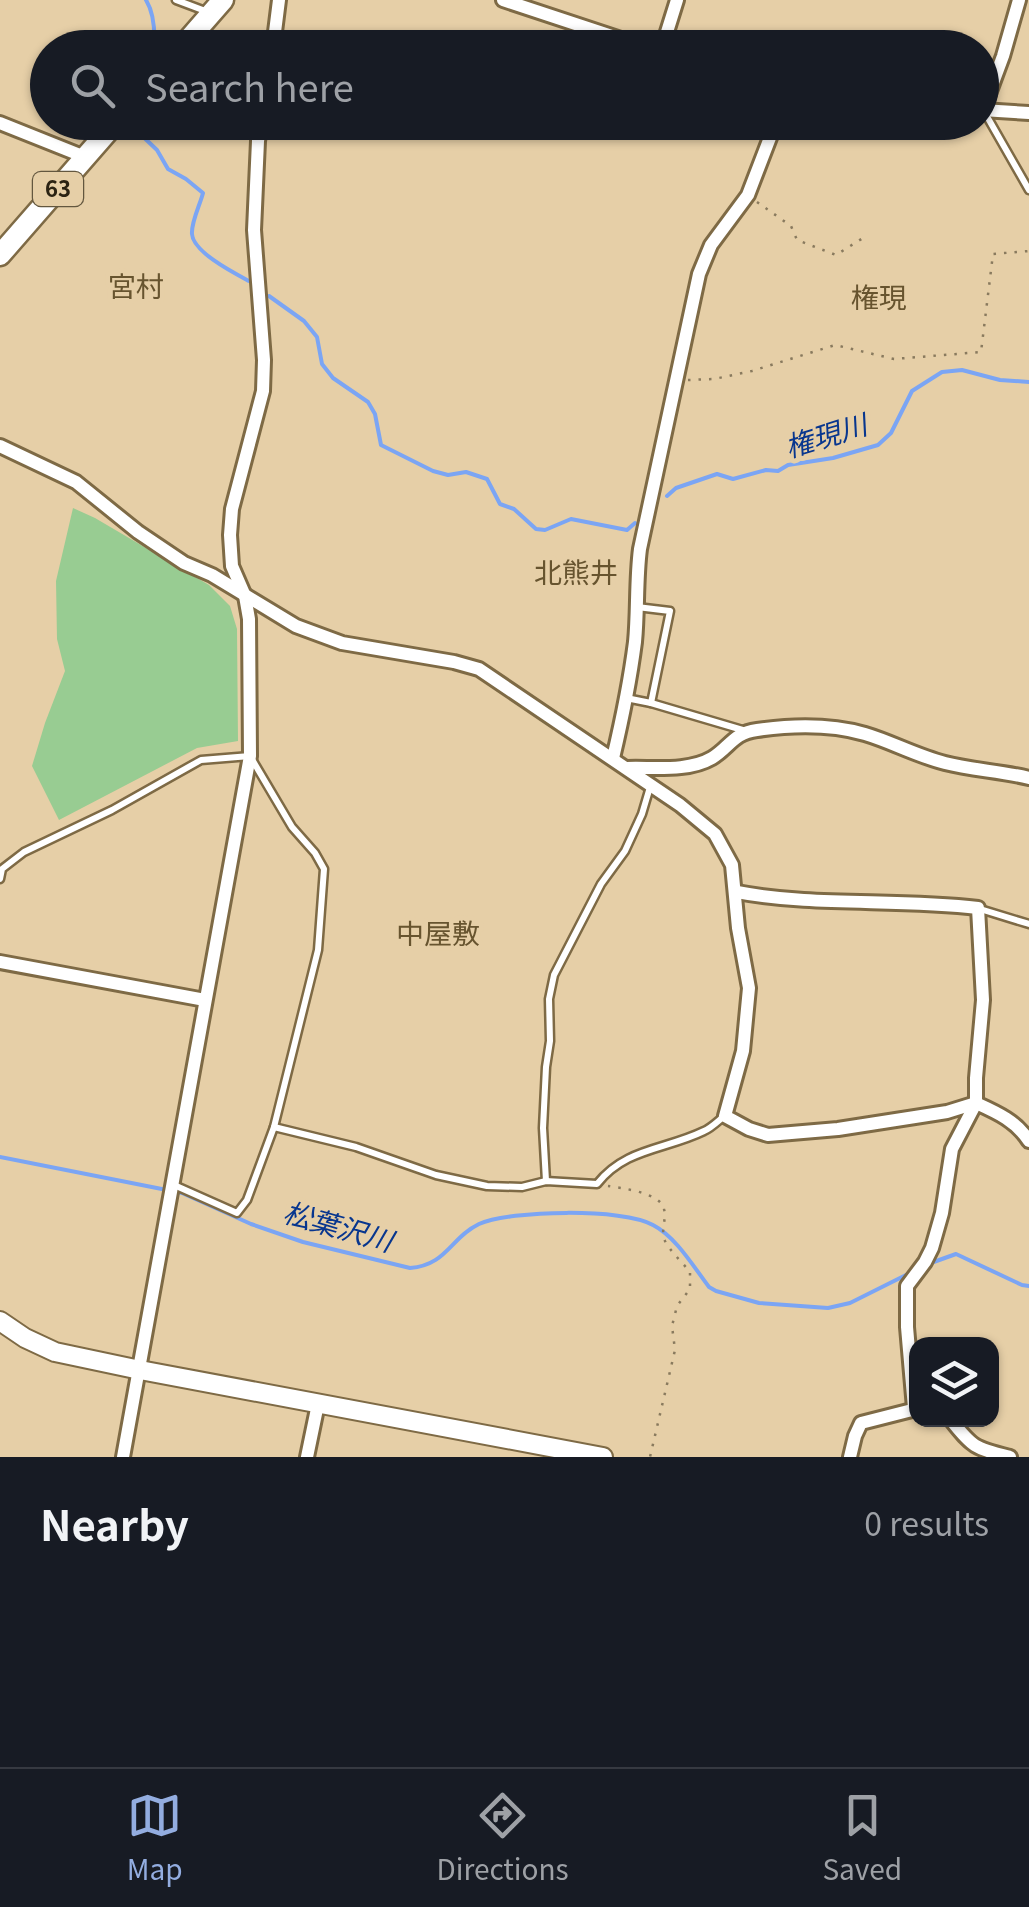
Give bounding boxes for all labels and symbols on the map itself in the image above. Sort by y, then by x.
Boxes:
road number: 63 [33,172,83,206]
district label: 宮村 [108,265,164,305]
district label: 権現 [851,276,907,316]
water label: 権現川 [779,402,874,465]
district label: 北熊井 [534,551,618,591]
district label: 中屋敷 [396,912,480,952]
water label: 松葉沢川 [279,1190,401,1261]

